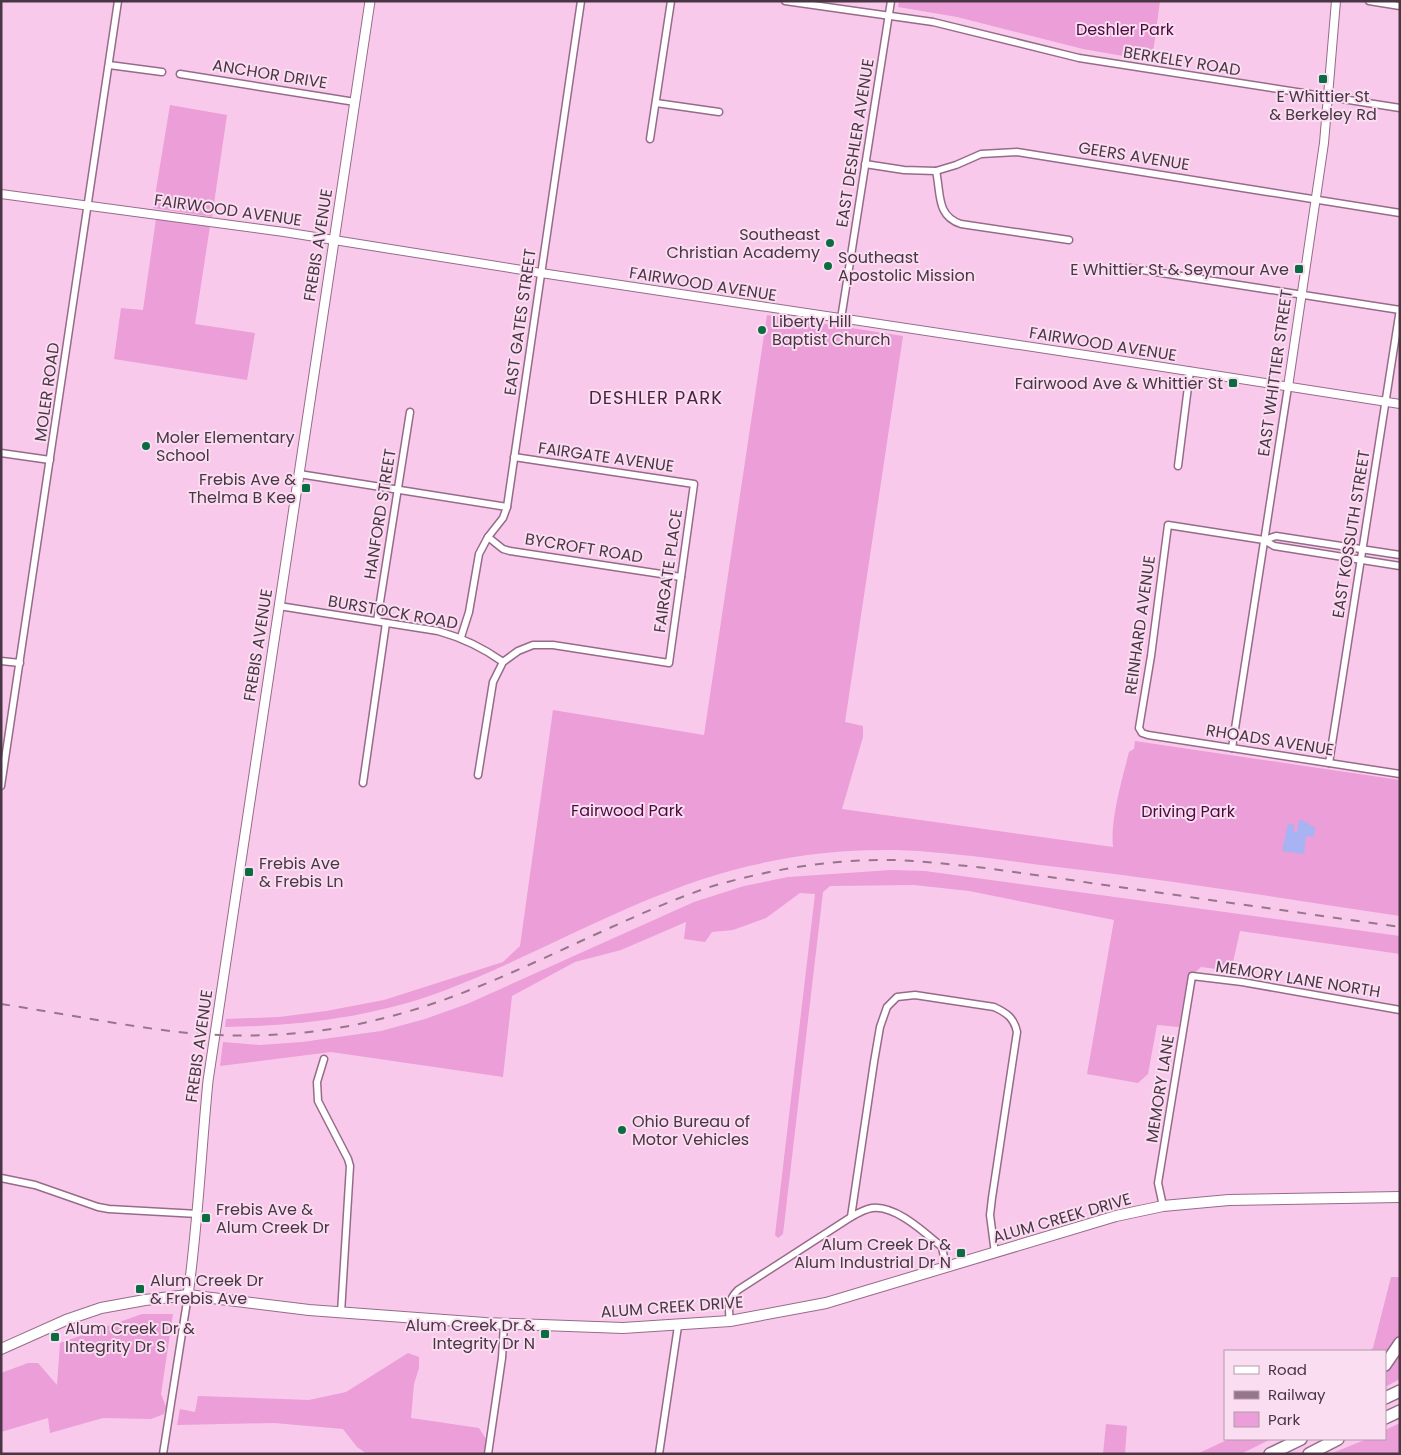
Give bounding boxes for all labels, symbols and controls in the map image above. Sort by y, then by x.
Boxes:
park label: Deshler Park [1076,18,1175,41]
street label: BERKELEY ROAD [1122,40,1242,82]
street label: ANCHOR DRIVE [211,54,329,94]
street label: EAST DESHLER AVENUE [830,57,880,229]
marker: E Whittier St & Berkeley Rd [1317,73,1329,85]
place label: E Whittier St & Berkeley Rd [1269,85,1377,126]
street label: GEERS AVENUE [1077,136,1191,176]
street label: FREBIS AVENUE [298,187,338,303]
street label: FAIRWOOD AVENUE [153,188,303,232]
place label: Southeast Christian Academy [667,223,820,264]
marker: Southeast Christian Academy [824,237,836,249]
place label: Southeast Apostolic Mission [838,246,975,287]
street label: EAST GATES STREET [498,247,542,397]
place label: E Whittier St & Seymour Ave [1070,258,1289,281]
marker: Southeast Apostolic Mission [822,260,834,272]
street label: FAIRWOOD AVENUE [628,261,778,307]
marker: E Whittier St & Seymour Ave [1293,263,1305,275]
street label: EAST WHITTIER STREET [1252,288,1298,458]
place label: Liberty Hill Baptist Church [772,310,890,351]
street label: FAIRWOOD AVENUE [1028,321,1178,367]
marker: Liberty Hill Baptist Church [756,324,768,336]
street label: MOLER ROAD [29,341,65,443]
place label: Fairwood Ave & Whittier St [1015,372,1223,395]
marker: Fairwood Ave & Whittier St [1227,377,1239,389]
district label: DESHLER PARK [589,385,723,410]
place label: Moler Elementary School [156,426,294,467]
street label: FAIRGATE AVENUE [537,436,675,478]
marker: Moler Elementary School [140,440,152,452]
street label: HANFORD STREET [358,447,402,581]
street label: EAST KOSSUTH STREET [1326,448,1376,620]
place label: Frebis Ave & Thelma B Kee [188,468,296,509]
marker: Frebis Ave & Thelma B Kee [300,482,312,494]
street label: FAIRGATE PLACE [648,508,688,634]
street label: BYCROFT ROAD [523,527,645,569]
street label: REINHARD AVENUE [1119,554,1161,696]
street label: FREBIS AVENUE [238,587,278,703]
street label: BURSTOCK ROAD [326,589,460,635]
street label: RHOADS AVENUE [1204,719,1336,761]
park label: Fairwood Park [571,799,684,822]
park label: Driving Park [1141,800,1236,823]
place label: Frebis Ave & Frebis Ln [259,852,344,893]
marker: Frebis Ave & Frebis Ln [243,866,255,878]
street label: MEMORY LANE NORTH [1214,955,1382,1003]
street label: FREBIS AVENUE [180,988,218,1104]
street label: MEMORY LANE [1140,1033,1180,1145]
place label: Ohio Bureau of Motor Vehicles [632,1110,750,1151]
marker: Ohio Bureau of Motor Vehicles [616,1124,628,1136]
street label: ALUM CREEK DRIVE [990,1187,1134,1249]
place label: Frebis Ave & Alum Creek Dr [216,1198,330,1239]
marker: Frebis Ave & Alum Creek Dr [200,1212,212,1224]
place label: Alum Creek Dr & Alum Industrial Dr N [794,1233,951,1274]
marker: Alum Creek Dr & Alum Industrial Dr N [955,1247,967,1259]
place label: Alum Creek Dr & Frebis Ave [150,1269,264,1310]
marker: Alum Creek Dr & Frebis Ave [134,1283,146,1295]
street label: ALUM CREEK DRIVE [600,1291,744,1323]
place label: Alum Creek Dr & Integrity Dr N [405,1314,535,1355]
place label: Alum Creek Dr & Integrity Dr S [65,1317,195,1358]
marker: Alum Creek Dr & Integrity Dr N [539,1328,551,1340]
marker: Alum Creek Dr & Integrity Dr S [49,1331,61,1343]
legend [1224,1350,1386,1440]
text: Road [1268,1359,1307,1380]
text: Railway [1268,1384,1326,1405]
text: Park [1268,1409,1300,1430]

